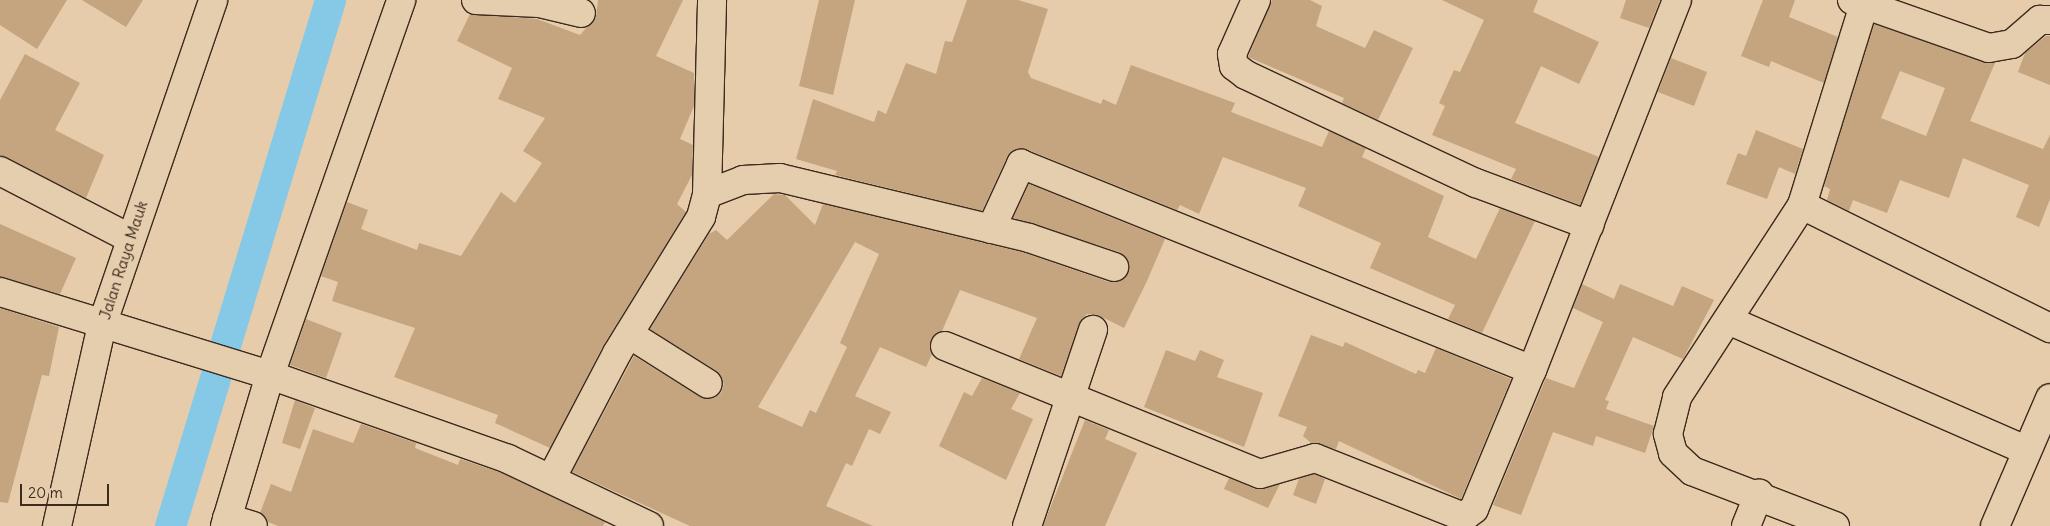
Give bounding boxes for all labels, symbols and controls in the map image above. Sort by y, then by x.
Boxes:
street label: Jalan Raya Mauk [95,198,151,322]
scale bar [22,474,111,506]
text: 20 m [28,483,63,502]

